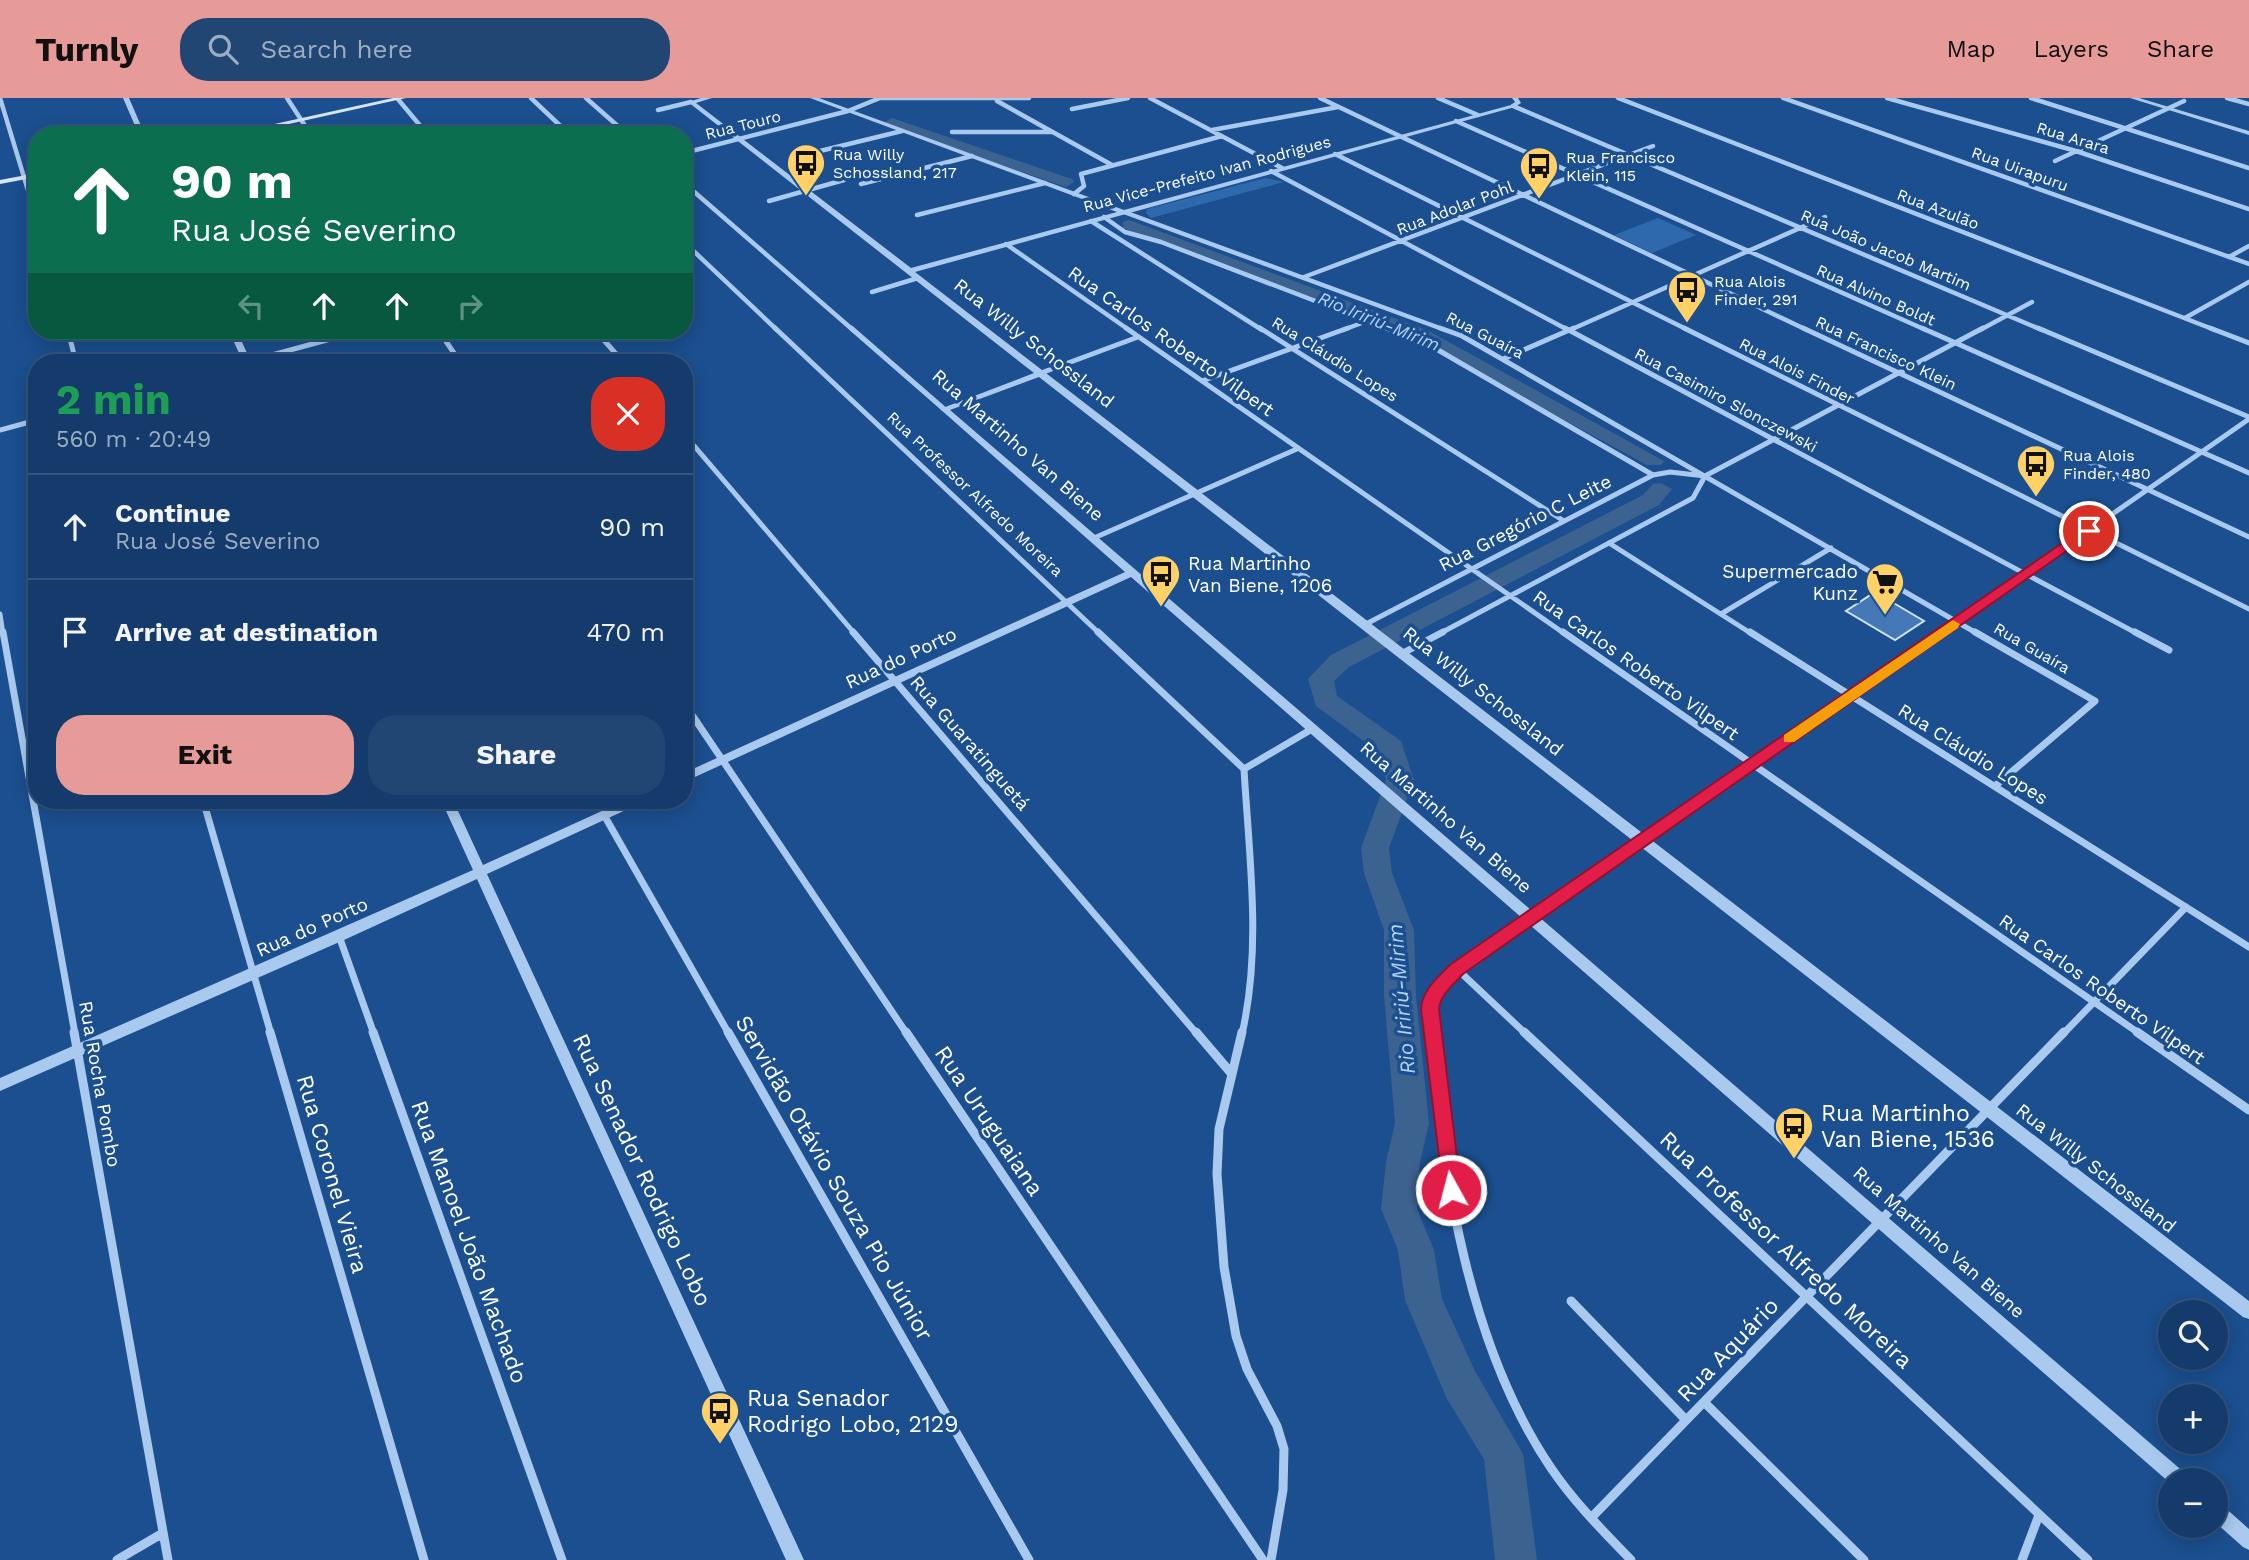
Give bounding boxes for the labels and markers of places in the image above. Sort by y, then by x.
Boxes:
bus stop icon: Rua Willy Schossland, 217 [785,142,827,197]
place label: Rua Willy Schossland, 217 [833,145,957,182]
bus stop icon: Rua Francisco Klein, 115 [1518,145,1560,200]
place label: Rua Francisco Klein, 115 [1566,148,1675,185]
bus stop icon: Rua Alois Finder, 291 [1666,269,1708,324]
place label: Rua Alois Finder, 291 [1714,272,1798,309]
bus stop icon: Rua Alois Finder, 480 [2015,443,2057,498]
place label: Rua Alois Finder, 480 [2063,446,2151,483]
pin [2059,501,2119,561]
place label: Rua Martinho Van Biene, 1206 [1188,552,1332,597]
bus stop icon: Rua Martinho Van Biene, 1206 [1140,553,1182,608]
place label: Supermercado Kunz [1722,560,1858,605]
supermarket icon: Supermercado Kunz [1864,561,1906,616]
place label: Rua Martinho Van Biene, 1536 [1821,1100,1995,1153]
bus stop icon: Rua Martinho Van Biene, 1536 [1773,1105,1815,1160]
place label: Rua Senador Rodrigo Lobo, 2129 [747,1385,958,1438]
bus stop icon: Rua Senador Rodrigo Lobo, 2129 [699,1390,741,1445]

